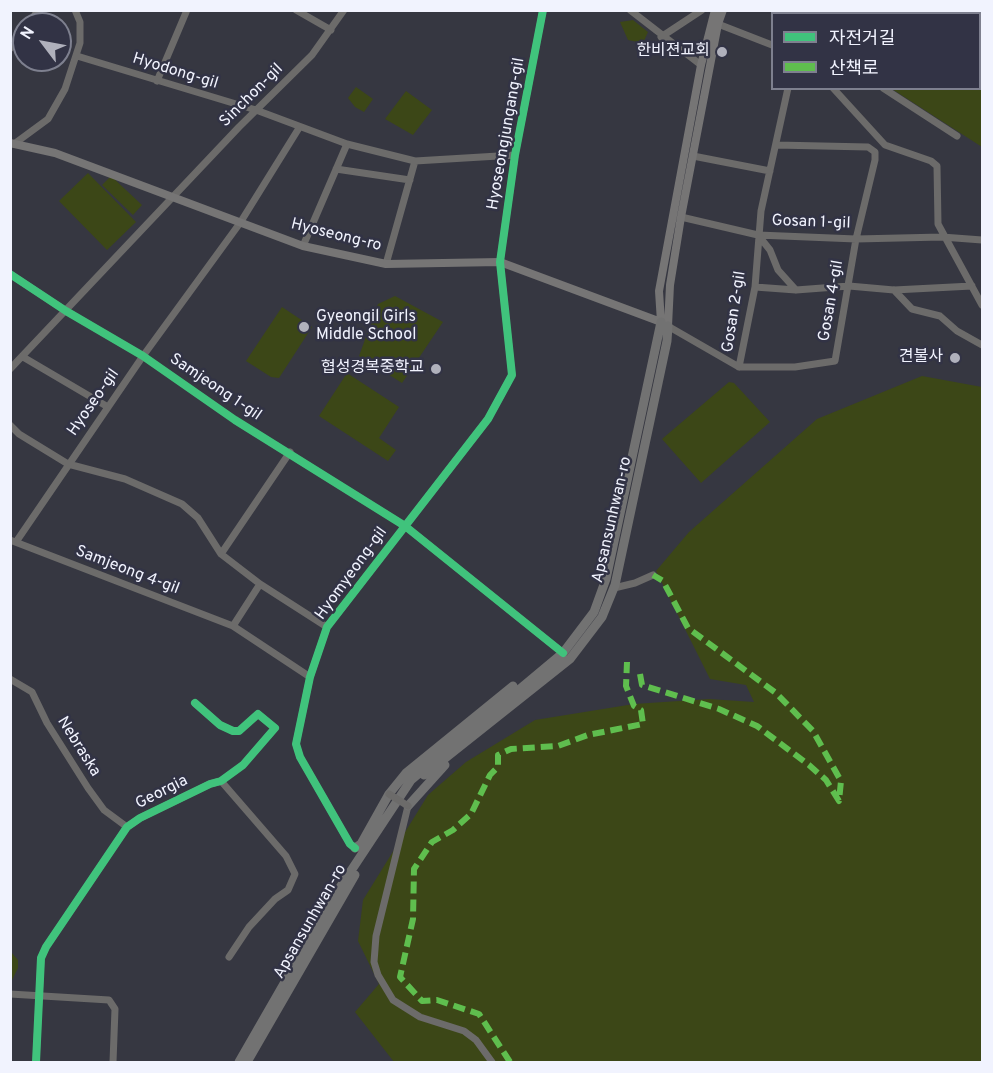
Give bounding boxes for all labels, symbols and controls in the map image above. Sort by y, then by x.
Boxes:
north arrow [12,12,72,72]
legend [771,12,981,90]
text: N [17,23,40,44]
text: 자전거길 [829,28,895,51]
place label: 한비젼교회 [636,42,710,62]
marker: 한비젼교회 [715,45,729,59]
street label: Hyodong-gil [130,50,220,94]
street label: Hyoseongjungang-gil [484,56,530,212]
text: 산책로 [829,58,879,81]
street label: Sinchon-gil [216,60,288,132]
street label: Gosan 1-gil [771,212,851,234]
street label: Hyoseong-ro [289,215,383,257]
street label: Gosan 4-gil [815,259,849,343]
street label: Gosan 2-gil [719,270,751,354]
place label: Gyeongil Girls Middle School [316,308,416,346]
marker: Gyeongil Girls Middle School [297,320,311,334]
place label: 견불사 [899,348,943,368]
street label: Samjeong 1-gil [165,350,265,426]
marker: 견불사 [948,351,962,365]
place label: 협성경복중학교 [321,359,424,379]
marker: 협성경복중학교 [429,362,443,376]
street label: Hyoseo-gil [64,366,124,440]
street label: Apsansunhwan-ro [589,455,637,585]
street label: Hyomyeong-gil [312,524,392,624]
street label: Samjeong 4-gil [72,542,182,600]
street label: Nebraska [52,713,104,781]
street label: Georgia [133,772,191,814]
street label: Apsansunhwan-ro [270,861,352,983]

